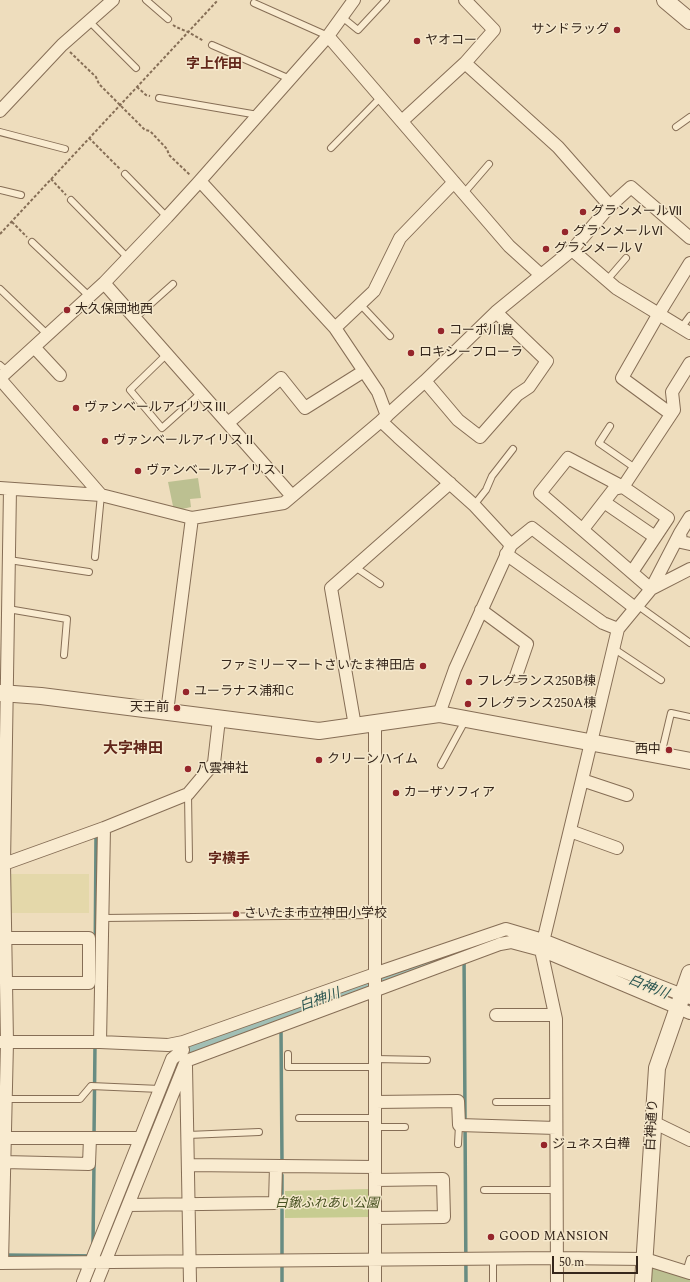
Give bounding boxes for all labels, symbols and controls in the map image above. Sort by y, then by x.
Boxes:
place label: サンドラッグ [531,22,609,38]
marker: サンドラッグ [612,25,622,35]
place label: ヤオコー [425,33,477,49]
marker: ヤオコー [412,36,422,46]
district label: 字上作田 [186,57,242,73]
place label: グランメールⅦ [591,204,682,220]
marker: グランメールⅦ [578,207,588,217]
place label: グランメールⅥ [573,224,664,240]
marker: グランメールⅥ [560,227,570,237]
place label: グランメールⅤ [554,241,645,257]
marker: グランメールⅤ [541,244,551,254]
place label: 大久保団地西 [75,302,153,318]
marker: 大久保団地西 [62,305,72,315]
place label: コーポ川島 [449,323,514,339]
marker: コーポ川島 [436,326,446,336]
place label: ロキシーフローラ [419,345,523,361]
marker: ロキシーフローラ [406,348,416,358]
place label: ヴァンベールアイリスⅢ [84,400,227,416]
marker: ヴァンベールアイリスⅢ [71,403,81,413]
place label: ヴァンベールアイリスⅡ [113,433,256,449]
marker: ヴァンベールアイリスⅡ [100,436,110,446]
place label: ヴァンベールアイリスⅠ [146,463,289,479]
marker: ヴァンベールアイリスⅠ [133,466,143,476]
place label: ファミリーマートさいたま神田店 [220,658,415,674]
marker: ファミリーマートさいたま神田店 [418,661,428,671]
place label: フレグランス250B棟 [477,674,596,690]
marker: フレグランス250B棟 [464,677,474,687]
place label: ユーラナス浦和C [194,684,294,700]
marker: ユーラナス浦和C [181,687,191,697]
place label: フレグランス250A棟 [476,696,596,712]
marker: フレグランス250A棟 [463,699,473,709]
place label: 天王前 [130,700,169,716]
marker: 天王前 [172,703,182,713]
district label: 大字神田 [103,741,163,759]
place label: 西中 [635,742,661,758]
marker: 西中 [664,745,674,755]
place label: クリーンハイム [327,752,418,768]
marker: クリーンハイム [314,755,324,765]
place label: 八雲神社 [196,761,248,777]
marker: 八雲神社 [183,764,193,774]
place label: カーザソフィア [404,785,495,801]
marker: カーザソフィア [391,788,401,798]
district label: 字横手 [208,852,250,868]
place label: さいたま市立神田小学校 [244,906,387,922]
marker: さいたま市立神田小学校 [231,909,241,919]
water label: 白神川 [625,972,671,1004]
water label: 白神川 [297,986,343,1016]
street label: 白神通り [644,1099,662,1151]
place label: ジュネス白樺 [552,1137,630,1153]
marker: ジュネス白樺 [539,1140,549,1150]
park label: 白鍬ふれあい公園 [275,1196,379,1212]
place label: GOOD MANSION [499,1229,609,1245]
marker: GOOD MANSION [486,1232,496,1242]
scale bar [554,1248,640,1274]
text: 50 m [559,1253,584,1272]

